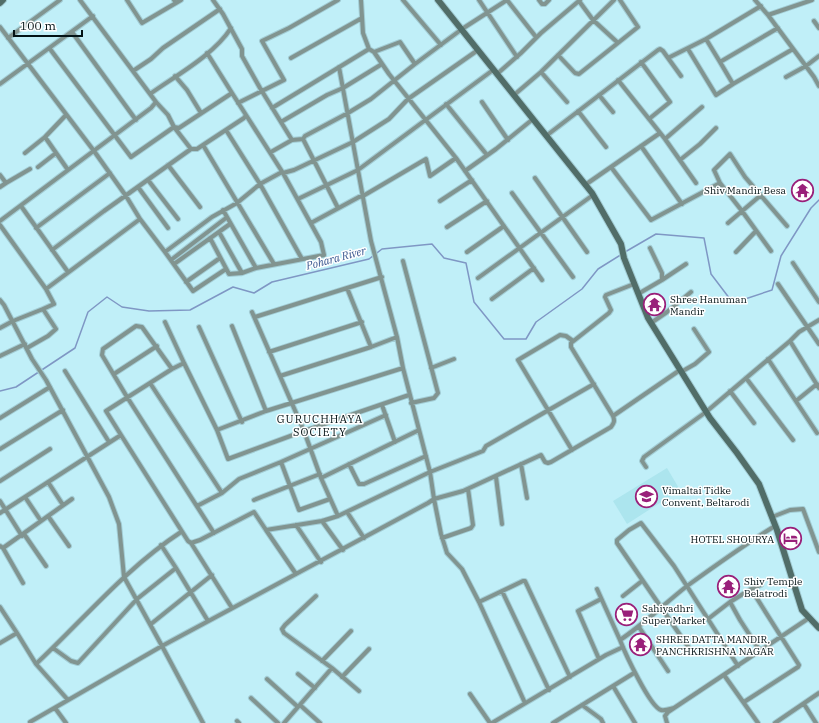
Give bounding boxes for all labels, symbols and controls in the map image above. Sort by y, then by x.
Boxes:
scale bar [14,12,82,38]
text: 100 m [20,18,56,33]
temple icon: Shiv Mandir Besa [789,177,815,203]
place label: Shiv Mandir Besa [704,184,787,197]
water label: Pohara River [304,243,369,273]
temple icon: Shree Hanuman Mandir [641,292,667,318]
place label: Shree Hanuman Mandir [670,293,747,318]
district label: GURUCHHAYA SOCIETY [277,412,363,439]
school or university icon: Vimaltai Tidke Convent, Beltarodi [634,483,660,509]
place label: Vimaltai Tidke Convent, Beltarodi [662,484,749,509]
hotel icon: HOTEL SHOURYA [777,526,803,552]
place label: HOTEL SHOURYA [691,533,774,546]
temple icon: Shiv Temple Belatrodi [716,574,742,600]
place label: Shiv Temple Belatrodi [744,575,802,600]
supermarket icon: Sahiyadhri Super Market [614,601,640,627]
place label: Sahiyadhri Super Market [642,602,706,627]
temple icon: SHREE DATTA MANDIR, PANCHKRISHNA NAGAR [627,632,653,658]
place label: SHREE DATTA MANDIR, PANCHKRISHNA NAGAR [656,633,774,658]

